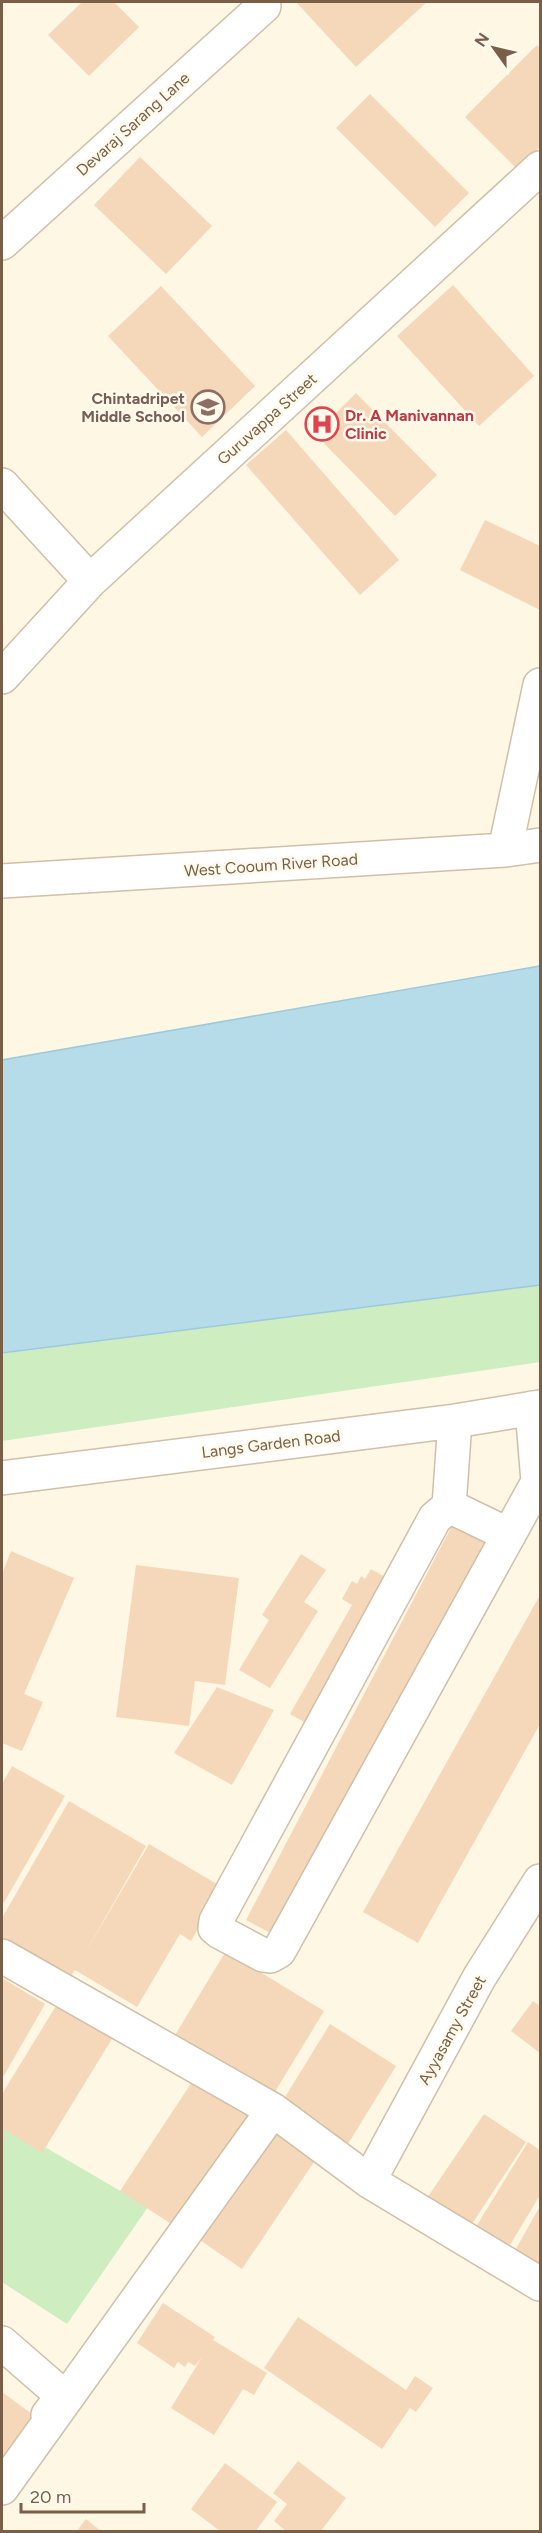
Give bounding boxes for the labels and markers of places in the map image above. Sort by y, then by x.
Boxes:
place label: Chintadripet Middle School [81,389,185,426]
school or university icon: Chintadripet Middle School [190,389,226,425]
hospital icon: Dr. A Manivannan Clinic [304,406,340,442]
place label: Dr. A Manivannan Clinic [345,406,474,443]

